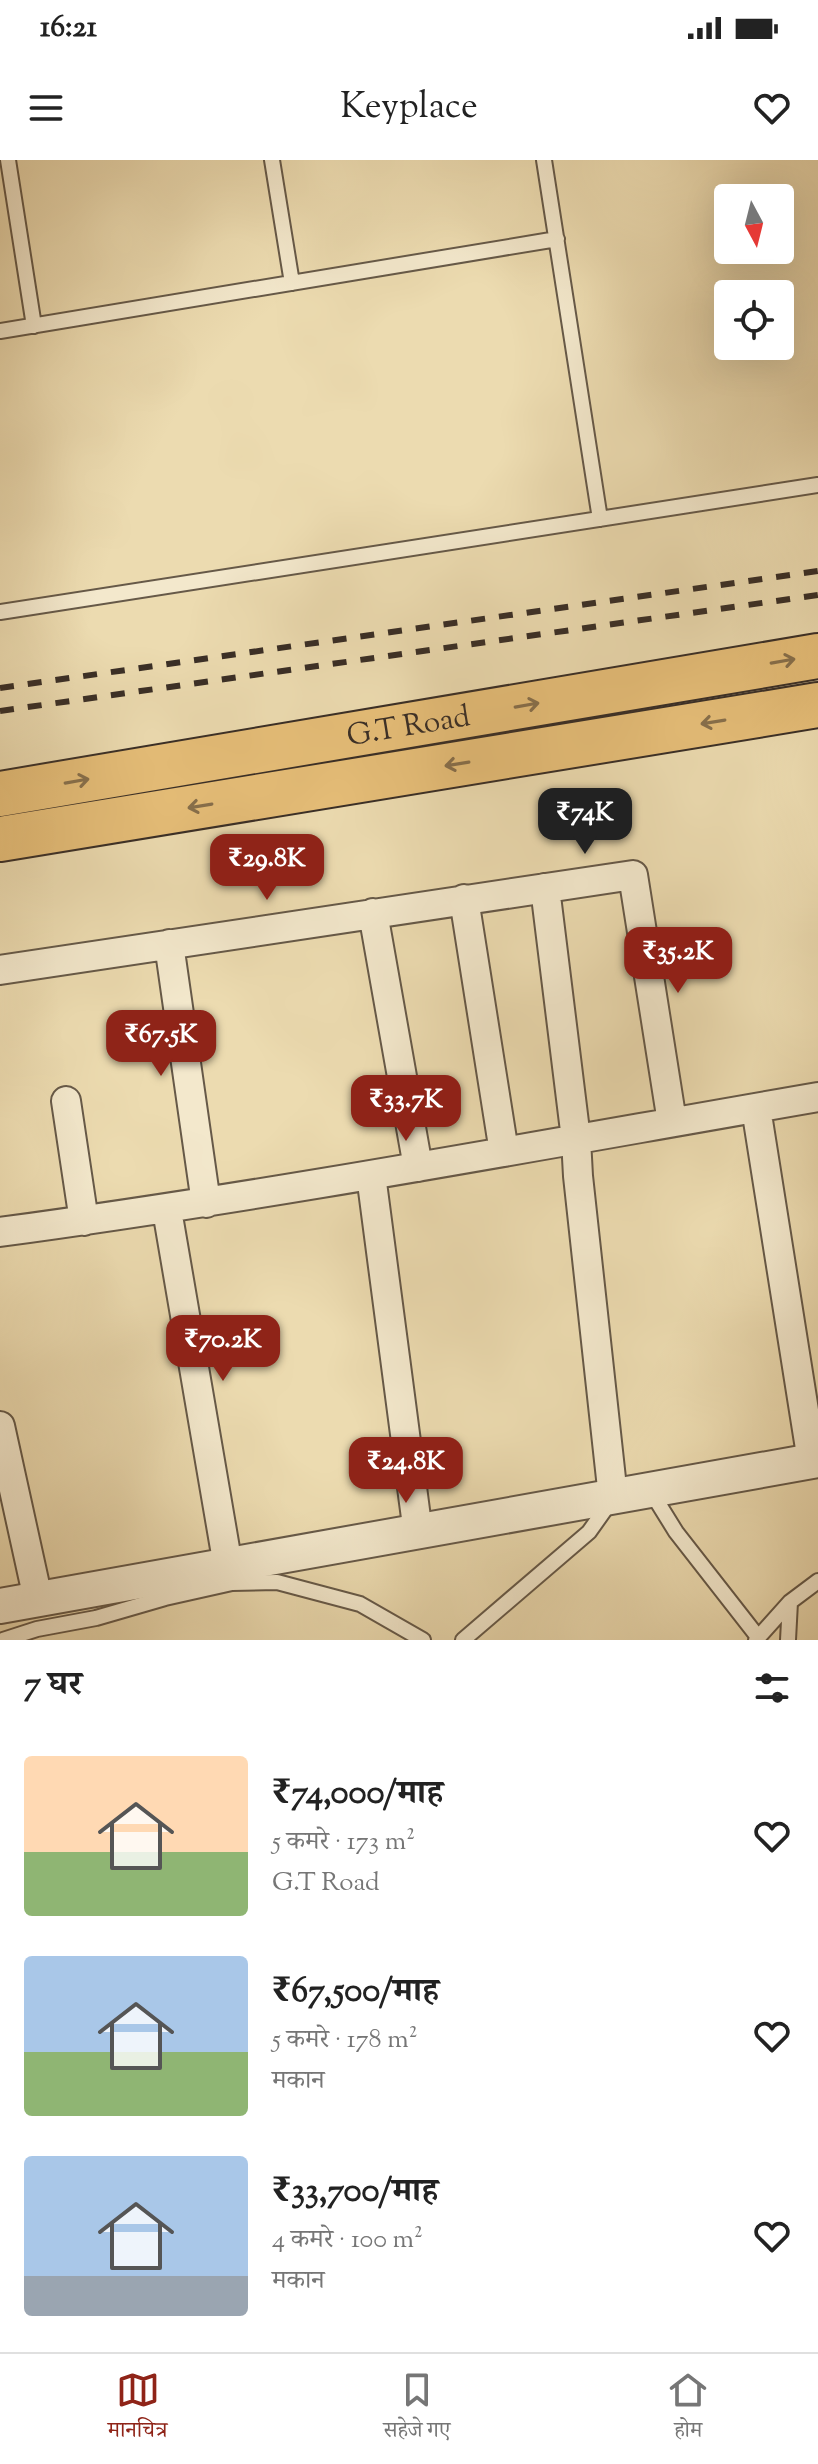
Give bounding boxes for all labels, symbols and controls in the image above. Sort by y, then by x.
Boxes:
text: 16:21 [40,7,97,50]
text: Keyplace [340,82,478,134]
icon: menu [24,86,68,130]
icon: heart [750,86,794,130]
north arrow [714,184,794,264]
map controls [714,184,794,360]
button: locate [714,280,794,360]
one-way arrow [770,653,795,668]
street label: G.T Road [344,696,474,759]
one-way arrow [513,697,539,712]
one-way arrow [701,715,727,730]
one-way arrow [445,757,470,772]
one-way arrow [64,773,89,788]
pin: ₹74K [538,788,632,856]
text: ₹74K [556,795,614,832]
one-way arrow [188,799,213,814]
pin: ₹29.8K [202,834,332,902]
text: ₹29.8K [228,841,306,878]
pin: ₹35.2K [613,927,743,995]
text: ₹35.2K [642,934,714,971]
pin: ₹67.5K [96,1010,226,1078]
text: ₹67.5K [124,1017,198,1054]
pin: ₹33.7K [341,1075,471,1143]
text: ₹33.7K [369,1082,443,1119]
pin: ₹70.2K [158,1315,288,1383]
text: ₹70.2K [184,1322,262,1359]
pin: ₹24.8K [341,1437,471,1505]
text: ₹24.8K [367,1444,445,1481]
text: 7 घर [24,1661,82,1710]
icon: filters [750,1666,794,1710]
text: ₹74,000/माह [272,1770,443,1819]
icon: home [88,1788,184,1884]
icon: heart [750,1814,794,1858]
text: 5 कमरे · 173 m² [272,1824,415,1861]
text: G.T Road [272,1865,380,1902]
text: ₹67,500/माह [272,1968,439,2017]
icon: home [88,1988,184,2084]
icon: heart [750,2014,794,2058]
text: 5 कमरे · 178 m² [272,2022,417,2059]
text: मकान [272,2063,325,2100]
text: ₹33,700/माह [272,2168,438,2217]
icon: home [88,2188,184,2284]
icon: heart [750,2214,794,2258]
text: 4 कमरे · 100 m² [272,2222,423,2259]
text: मकान [272,2263,325,2300]
tab: मानचित्र [108,2368,168,2451]
tab: सहेजे गए [383,2368,450,2451]
tab: होम [666,2368,710,2451]

